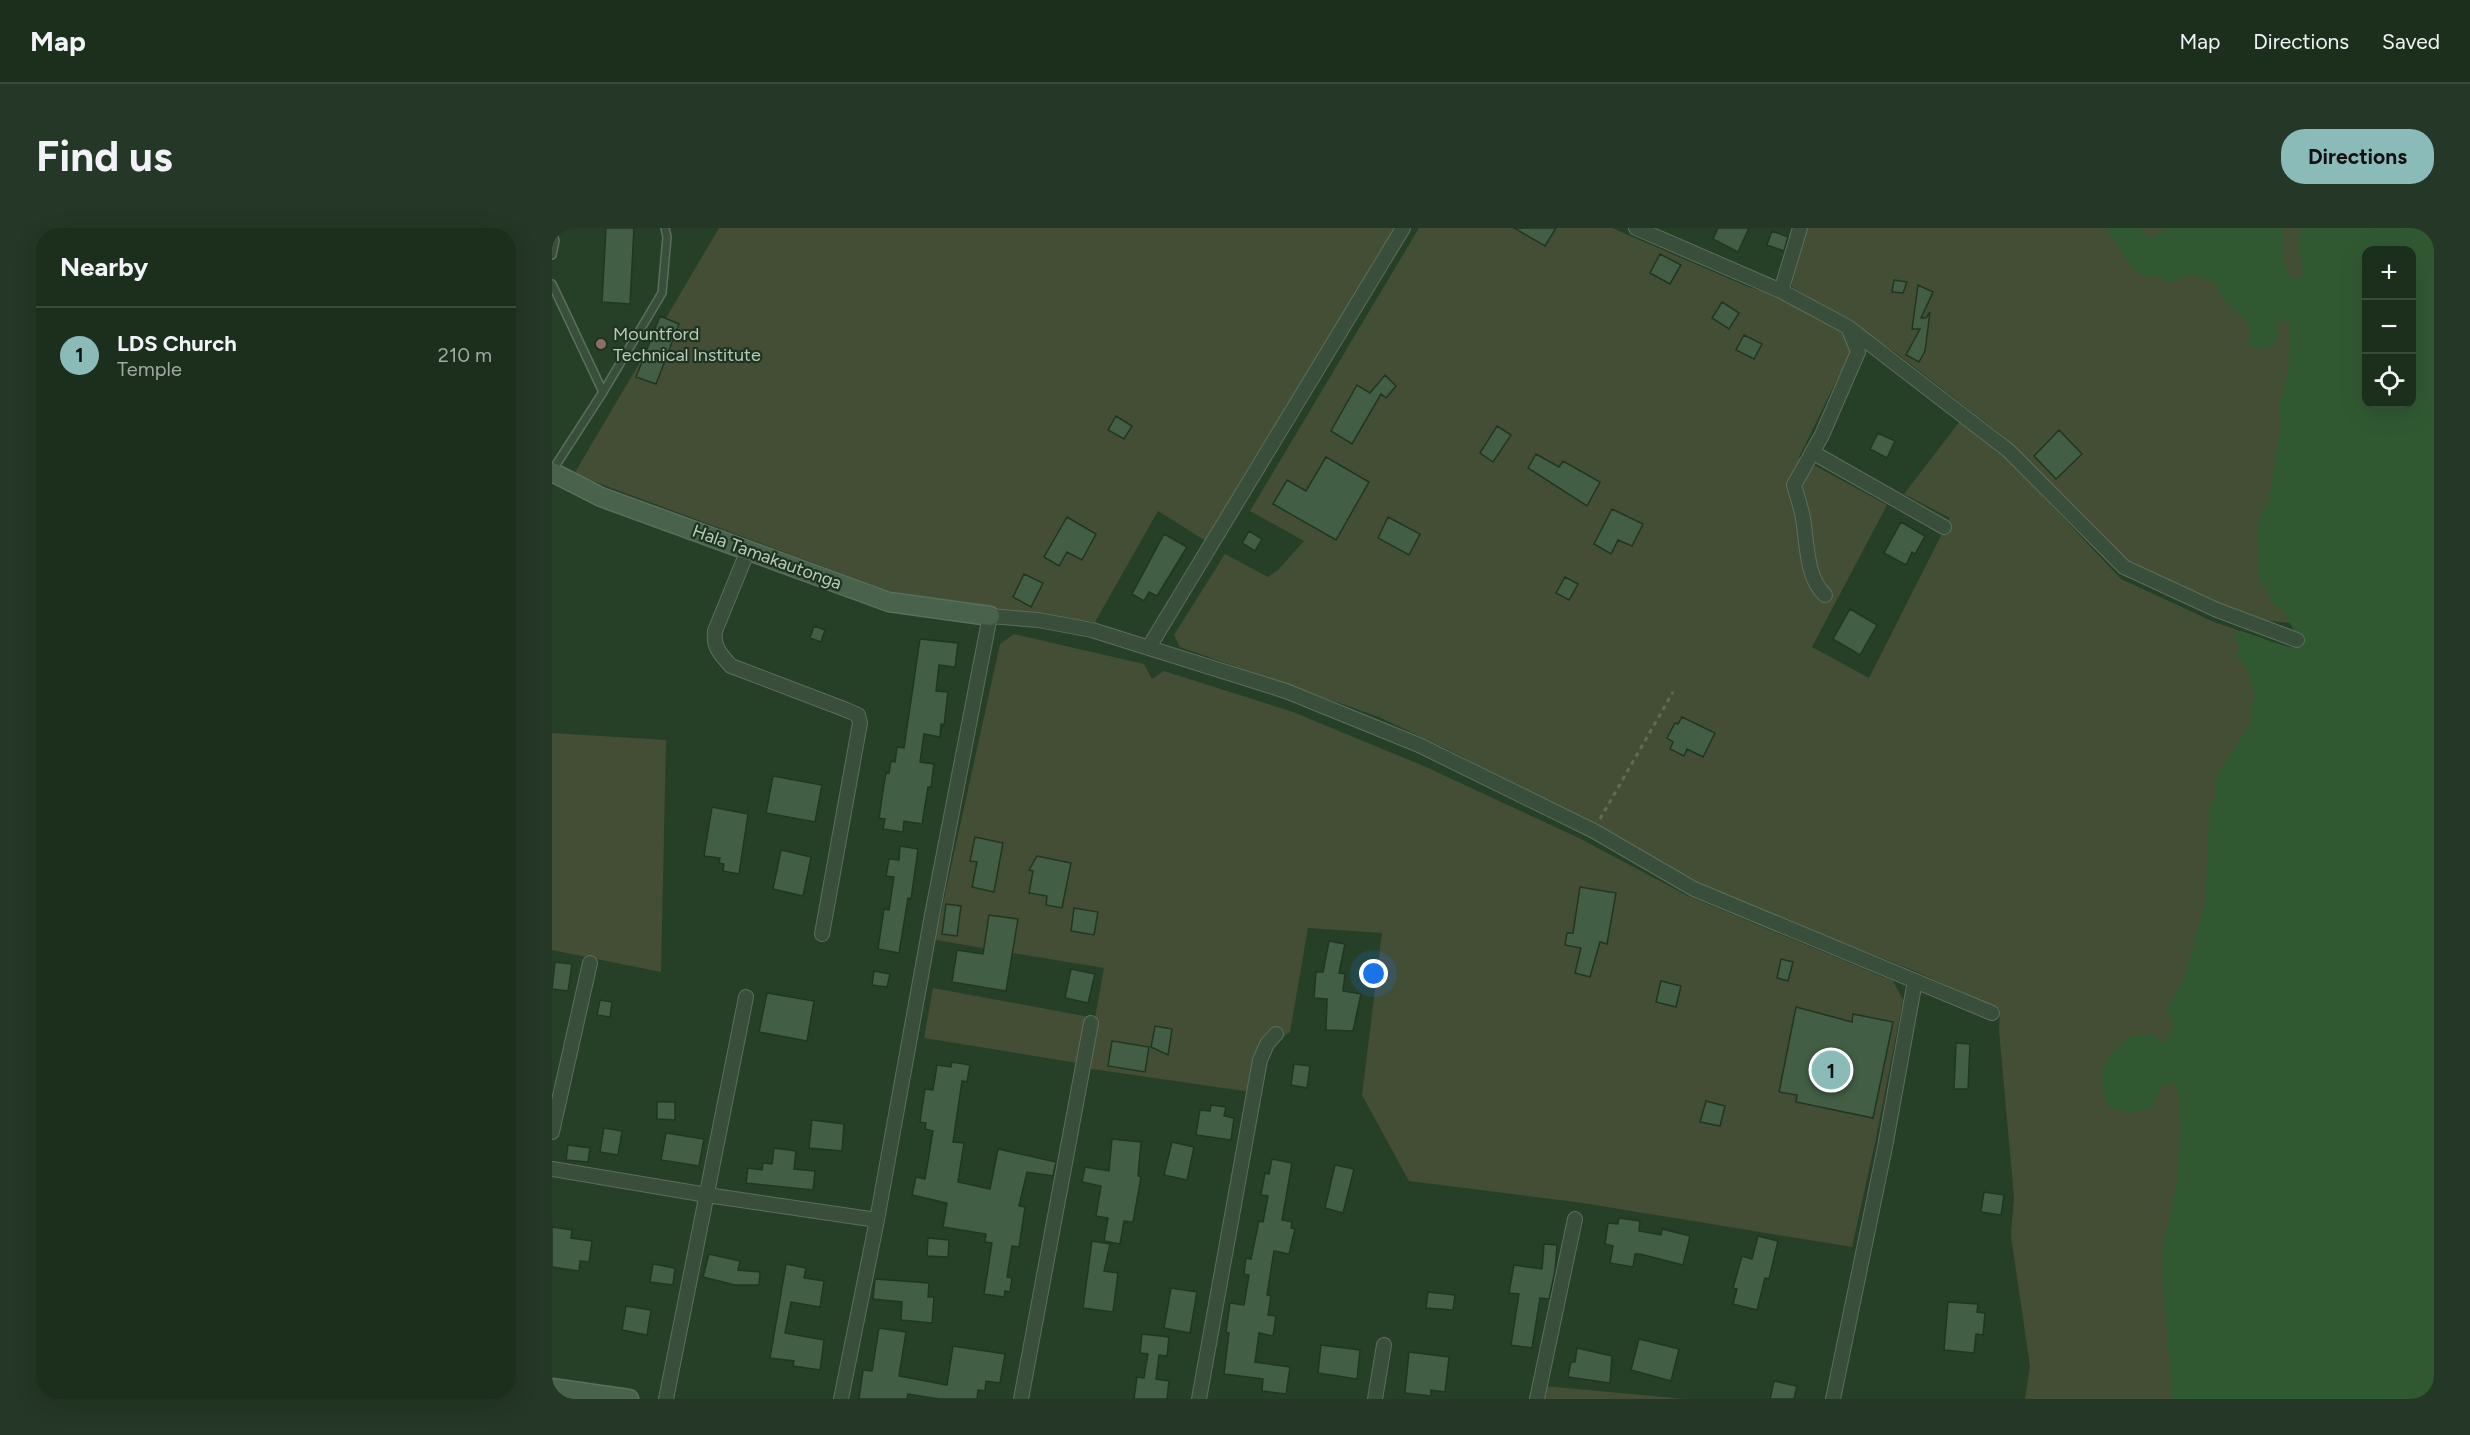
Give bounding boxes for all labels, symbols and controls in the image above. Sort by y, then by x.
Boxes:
text: Map [30,24,86,58]
text: Map [2179,29,2220,54]
text: Directions [2253,29,2349,54]
text: Saved [2382,29,2440,54]
button: Directions [2281,129,2434,184]
text: Find us [36,131,173,182]
map controls [2362,246,2416,408]
button: + [2362,246,2416,300]
text: Nearby [60,251,148,283]
button: − [2362,300,2416,354]
place label: Mountford Technical Institute [613,323,761,366]
text: LDS Church [117,330,237,357]
marker: Mountford Technical Institute [594,337,608,351]
text: 1 [75,343,84,367]
text: 210 m [438,343,492,367]
button: locate [2362,354,2416,408]
text: Temple [117,357,182,381]
street label: Hala Tamakautonga [689,520,845,594]
your location [1359,959,1388,988]
pin: 1 [1812,1048,1850,1092]

